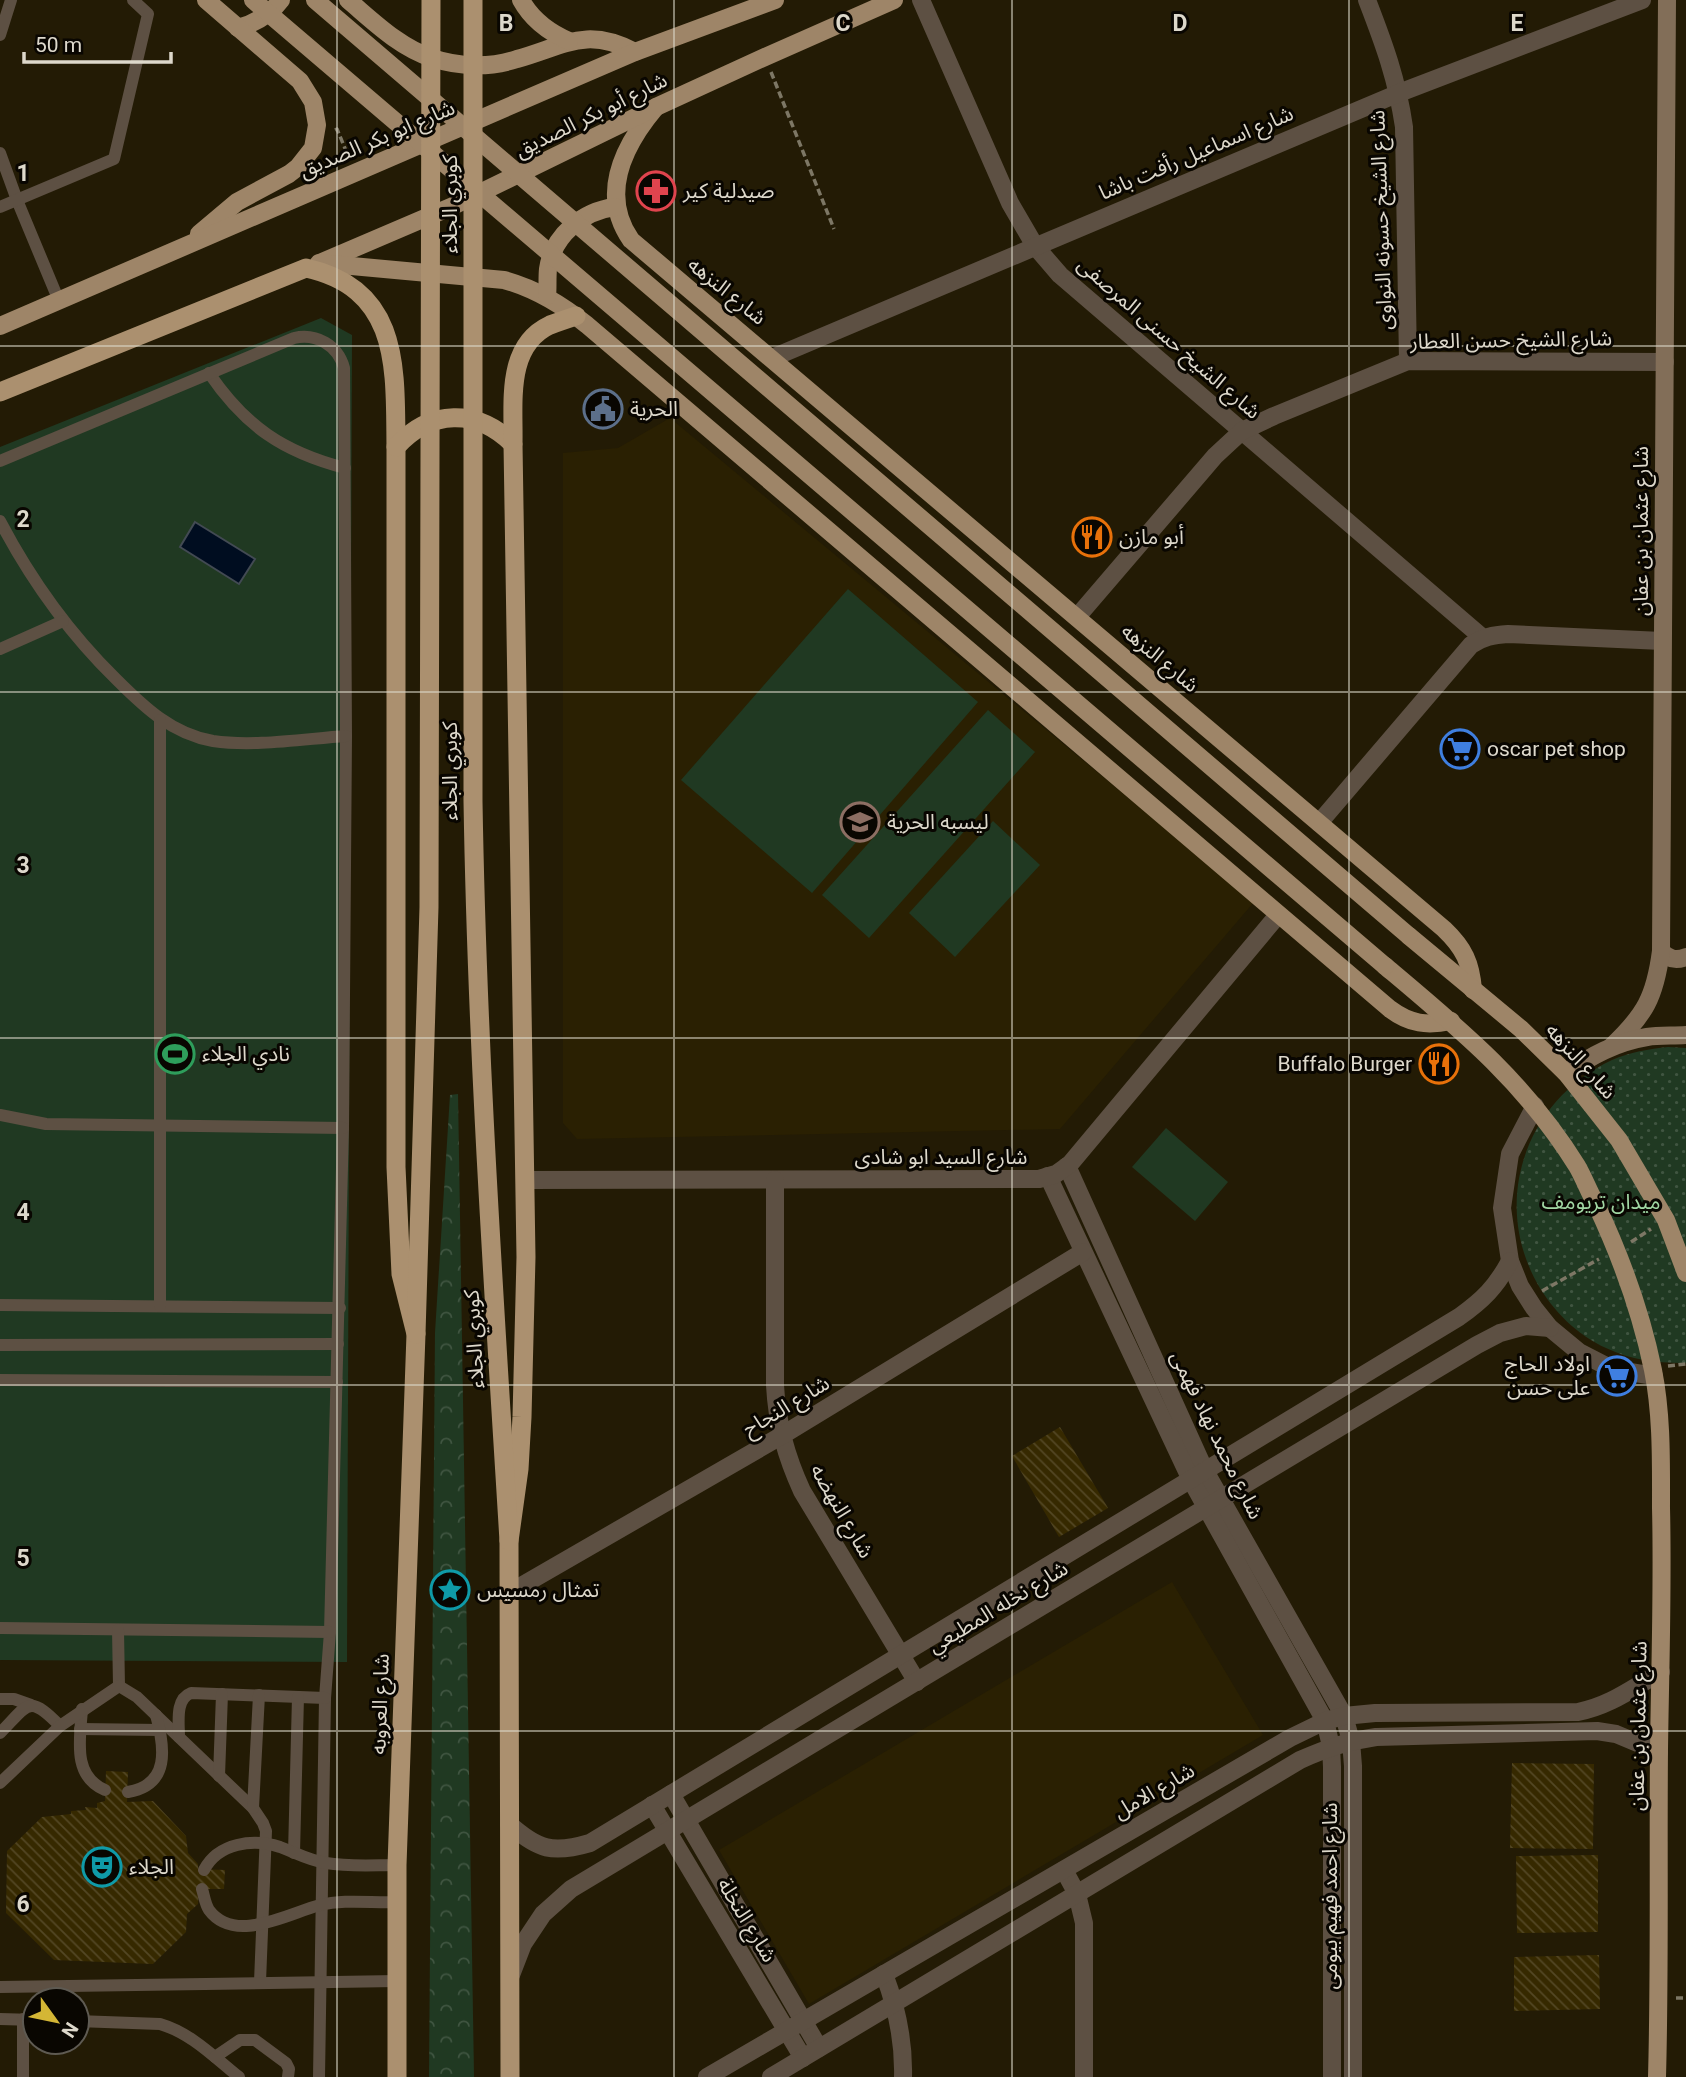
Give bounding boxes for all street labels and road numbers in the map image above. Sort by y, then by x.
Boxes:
street label: شارع أبو بكر الصديق [511,67,672,165]
street label: شارع ابو بكر الصديق [296,95,460,185]
street label: شارع اسماعيل رأفت باشا [1095,101,1298,208]
street label: شارع الشيخ حسونه النواوى [1365,109,1400,330]
street label: كوبري الجلاء [438,154,466,253]
street label: شارع النزهه [681,252,771,332]
street label: شارع الشيخ حسنى المرصفى [1071,252,1265,426]
street label: شارع الشيخ حسن العطار [1409,326,1612,357]
street label: شارع عثمان بن عفان [1629,446,1656,616]
street label: شارع النزهه [1115,619,1204,700]
street label: كوبري الجلاء [438,721,466,820]
street label: شارع النزهه [1539,1018,1621,1106]
street label: شارع السيد ابو شادى [855,1145,1027,1172]
street label: كوبري الجلاء [459,1289,492,1389]
street label: شارع محمد نهاد فهمى [1163,1347,1268,1524]
street label: شارع النجاح [738,1371,835,1444]
street label: شارع النهضه [803,1460,879,1564]
street label: شارع نخله المطيعي [924,1556,1074,1661]
street label: شارع عثمان بن عفان [1625,1641,1654,1811]
street label: شارع العروبه [366,1653,397,1755]
street label: شارع الامل [1109,1758,1200,1826]
street label: شارع احمد فهيم بيومى [1318,1803,1345,1989]
street label: شارع النخلة [710,1874,781,1968]

